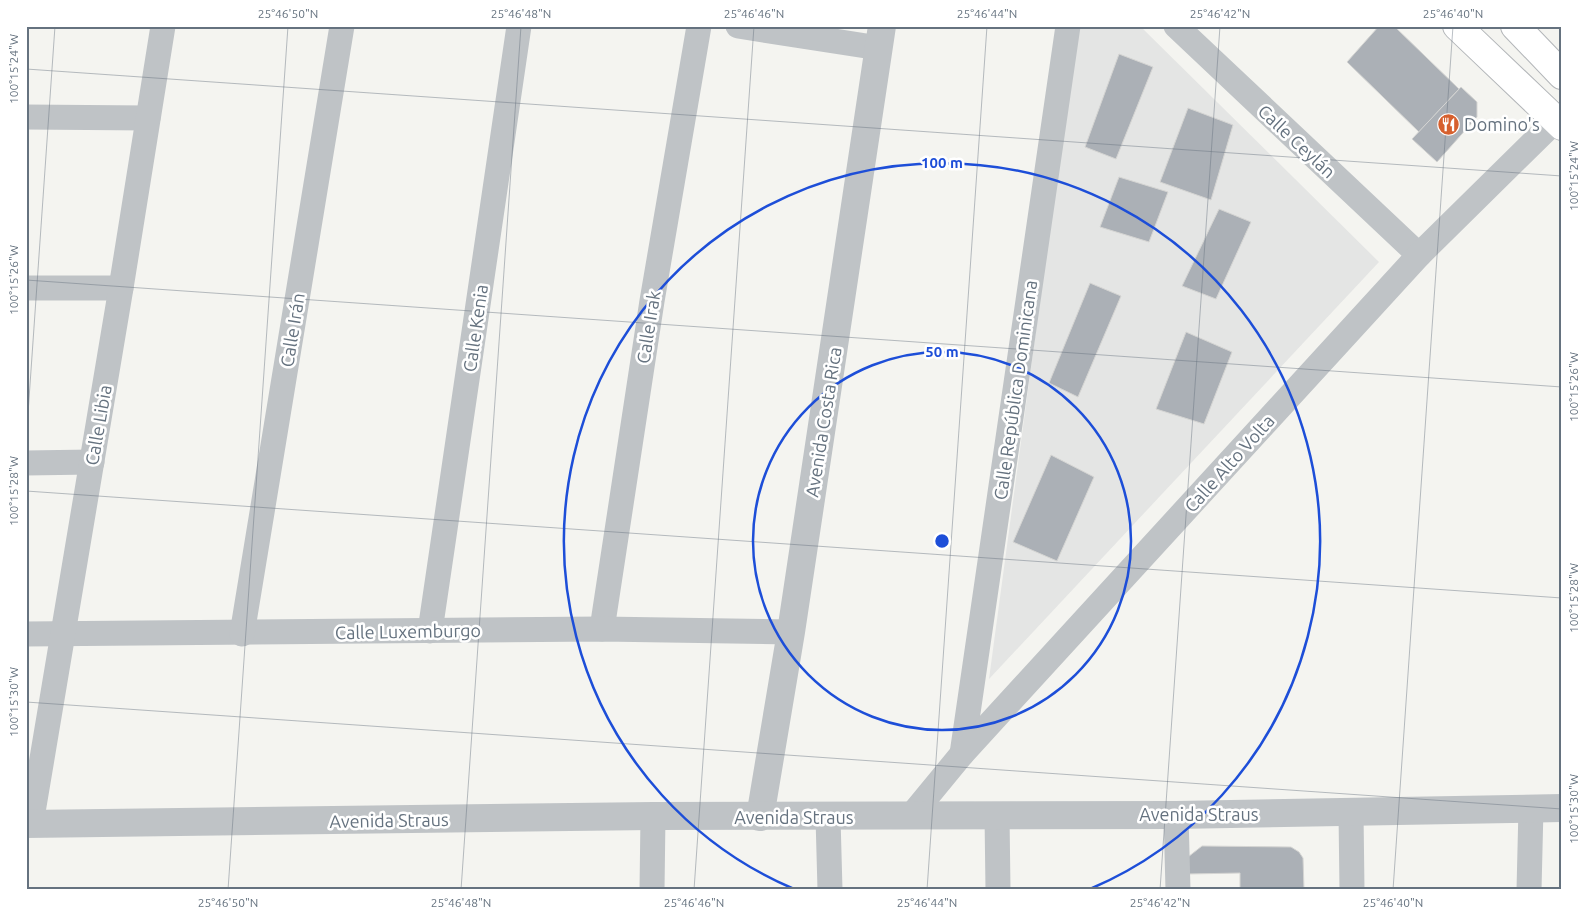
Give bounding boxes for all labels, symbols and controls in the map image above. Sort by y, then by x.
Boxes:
text: 25°46'50"N [258,7,318,20]
text: 25°46'48"N [491,7,551,20]
text: 25°46'46"N [724,7,784,20]
text: 25°46'44"N [957,7,1017,20]
text: 25°46'42"N [1190,7,1250,20]
text: 25°46'40"N [1423,7,1483,20]
text: 100°15'24"W [7,34,20,104]
street label: Calle Ceylán [1254,100,1340,182]
restaurant icon: Domino's [1436,112,1460,136]
place label: Domino's [1464,114,1540,134]
text: 100°15'24"W [1567,141,1580,211]
text: 100 m [921,154,963,171]
text: 100°15'26"W [7,245,20,315]
street label: Calle República Dominicana [990,279,1040,501]
street label: Calle Kenia [459,283,491,373]
street label: Calle Irak [632,289,664,365]
street label: Calle Irán [276,292,308,368]
text: 50 m [925,343,959,360]
street label: Avenida Costa Rica [801,346,845,498]
text: 100°15'26"W [1567,352,1580,422]
street label: Calle Libia [81,383,115,467]
street label: Calle Alto Volta [1180,410,1278,516]
text: 100°15'28"W [7,456,20,526]
centre of rings [933,532,951,550]
text: 100°15'28"W [1567,563,1580,633]
street label: Calle Luxemburgo [335,620,481,642]
text: 100°15'30"W [7,667,20,737]
text: 100°15'30"W [1567,774,1580,844]
street label: Avenida Straus [1139,804,1259,824]
street label: Avenida Straus [734,807,854,827]
street label: Avenida Straus [329,809,449,831]
text: 25°46'50"N [198,896,258,909]
text: 25°46'48"N [431,896,491,909]
text: 25°46'46"N [664,896,724,909]
text: 25°46'44"N [897,896,957,909]
text: 25°46'42"N [1130,896,1190,909]
text: 25°46'40"N [1363,896,1423,909]

